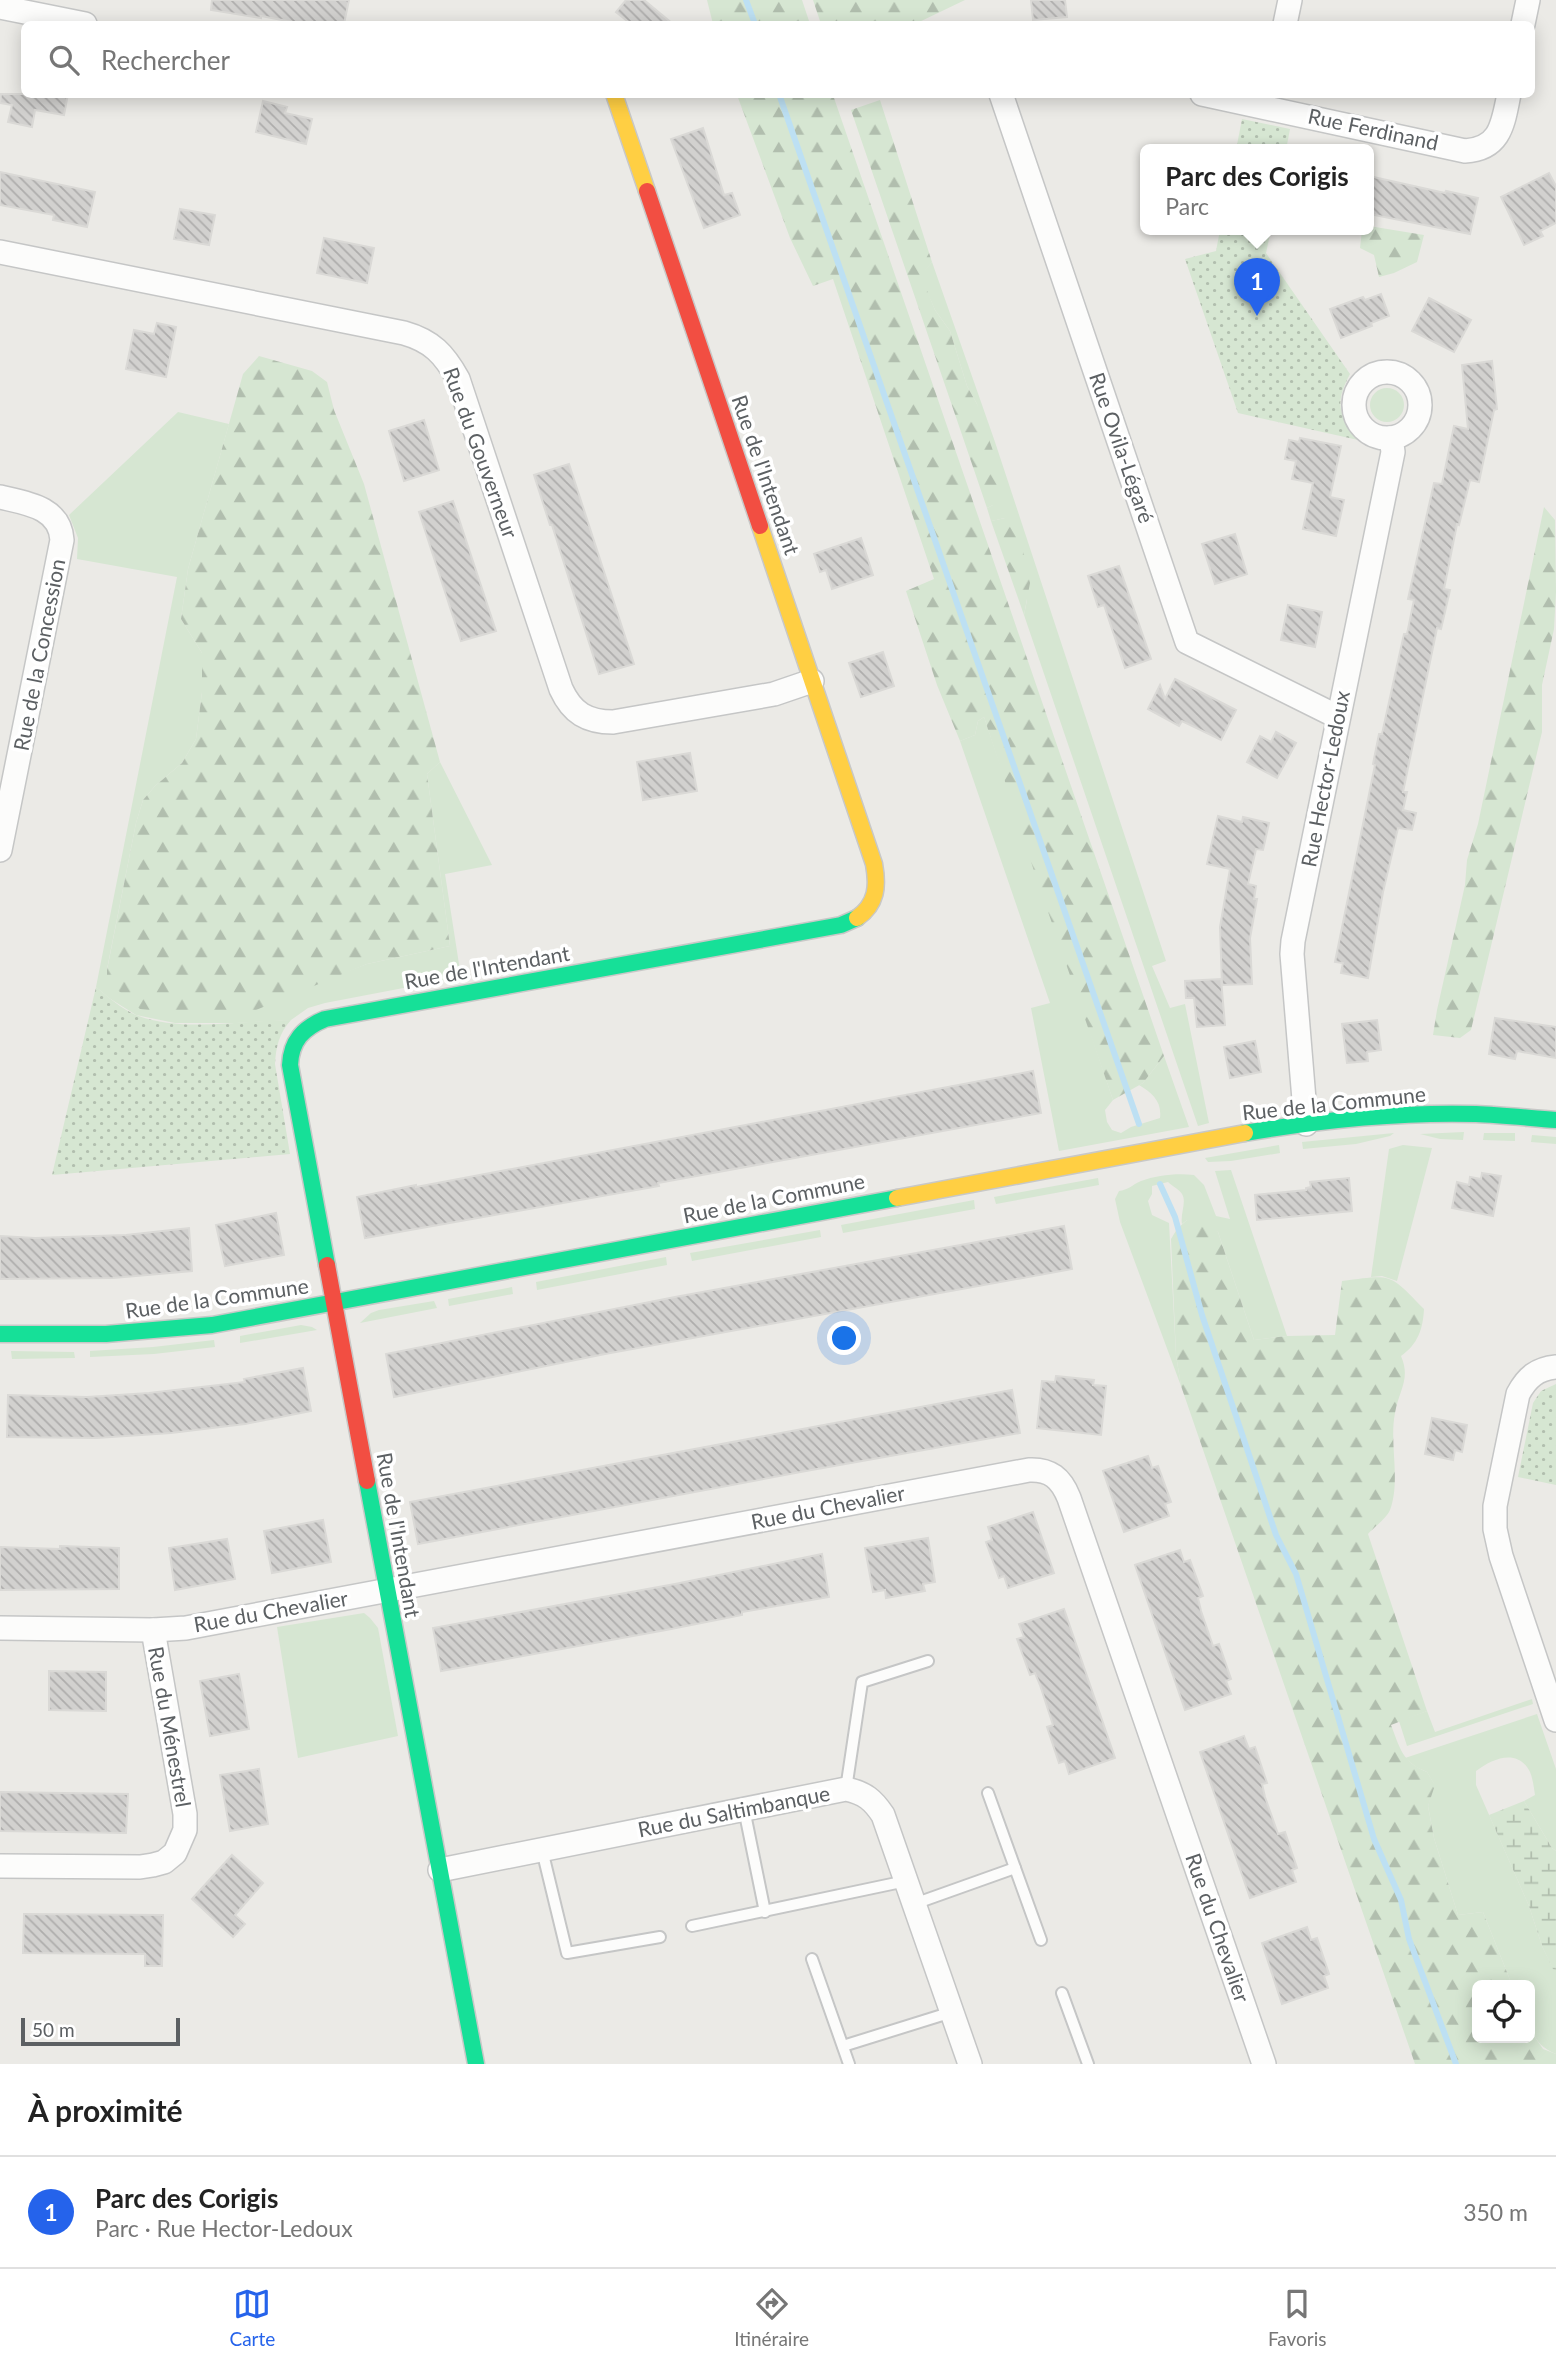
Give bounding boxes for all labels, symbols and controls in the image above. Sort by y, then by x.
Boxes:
search box [21,21,1535,98]
icon: search [45,41,83,79]
text: Rechercher [101,44,230,76]
street label: Rue Ferdinand [1306,103,1441,155]
popup [1140,144,1374,235]
text: Parc des Corigis [1165,160,1349,192]
text: Parc [1165,192,1209,220]
pin: 1 [1234,258,1280,316]
street label: Rue du Gouverneur [439,364,524,542]
street label: Rue Ovila-Légaré [1085,369,1160,526]
street label: Rue de l'Intendant [727,391,806,558]
street label: Rue de la Concession [8,557,69,753]
street label: Rue Hector-Ledoux [1295,688,1354,869]
street label: Rue de l'Intendant [402,940,572,993]
street label: Rue de la Commune [1241,1080,1427,1125]
street label: Rue de la Commune [681,1168,867,1227]
street label: Rue de la Commune [124,1272,310,1323]
your location [827,1321,861,1355]
street label: Rue de l'Intendant [373,1450,426,1620]
street label: Rue du Chevalier [749,1479,907,1534]
street label: Rue du Chevalier [192,1585,350,1636]
street label: Rue du Ménestrel [144,1644,197,1809]
street label: Rue du Saltimbanque [636,1780,832,1841]
street label: Rue du Chevalier [1181,1850,1256,2006]
map controls [1472,1980,1535,2043]
button: locate [1472,1980,1535,2043]
scale bar [21,2015,180,2047]
text: 50 m [32,2018,75,2041]
text: À proximité [28,2092,183,2128]
text: Parc des Corigis [95,2182,278,2214]
text: 1 [44,2198,58,2226]
text: 350 m [1463,2198,1528,2226]
text: Parc · Rue Hector-Ledoux [95,2214,353,2242]
tab: Carte [229,2285,275,2350]
tab: Itinéraire [734,2285,809,2350]
tab: Favoris [1268,2285,1327,2350]

